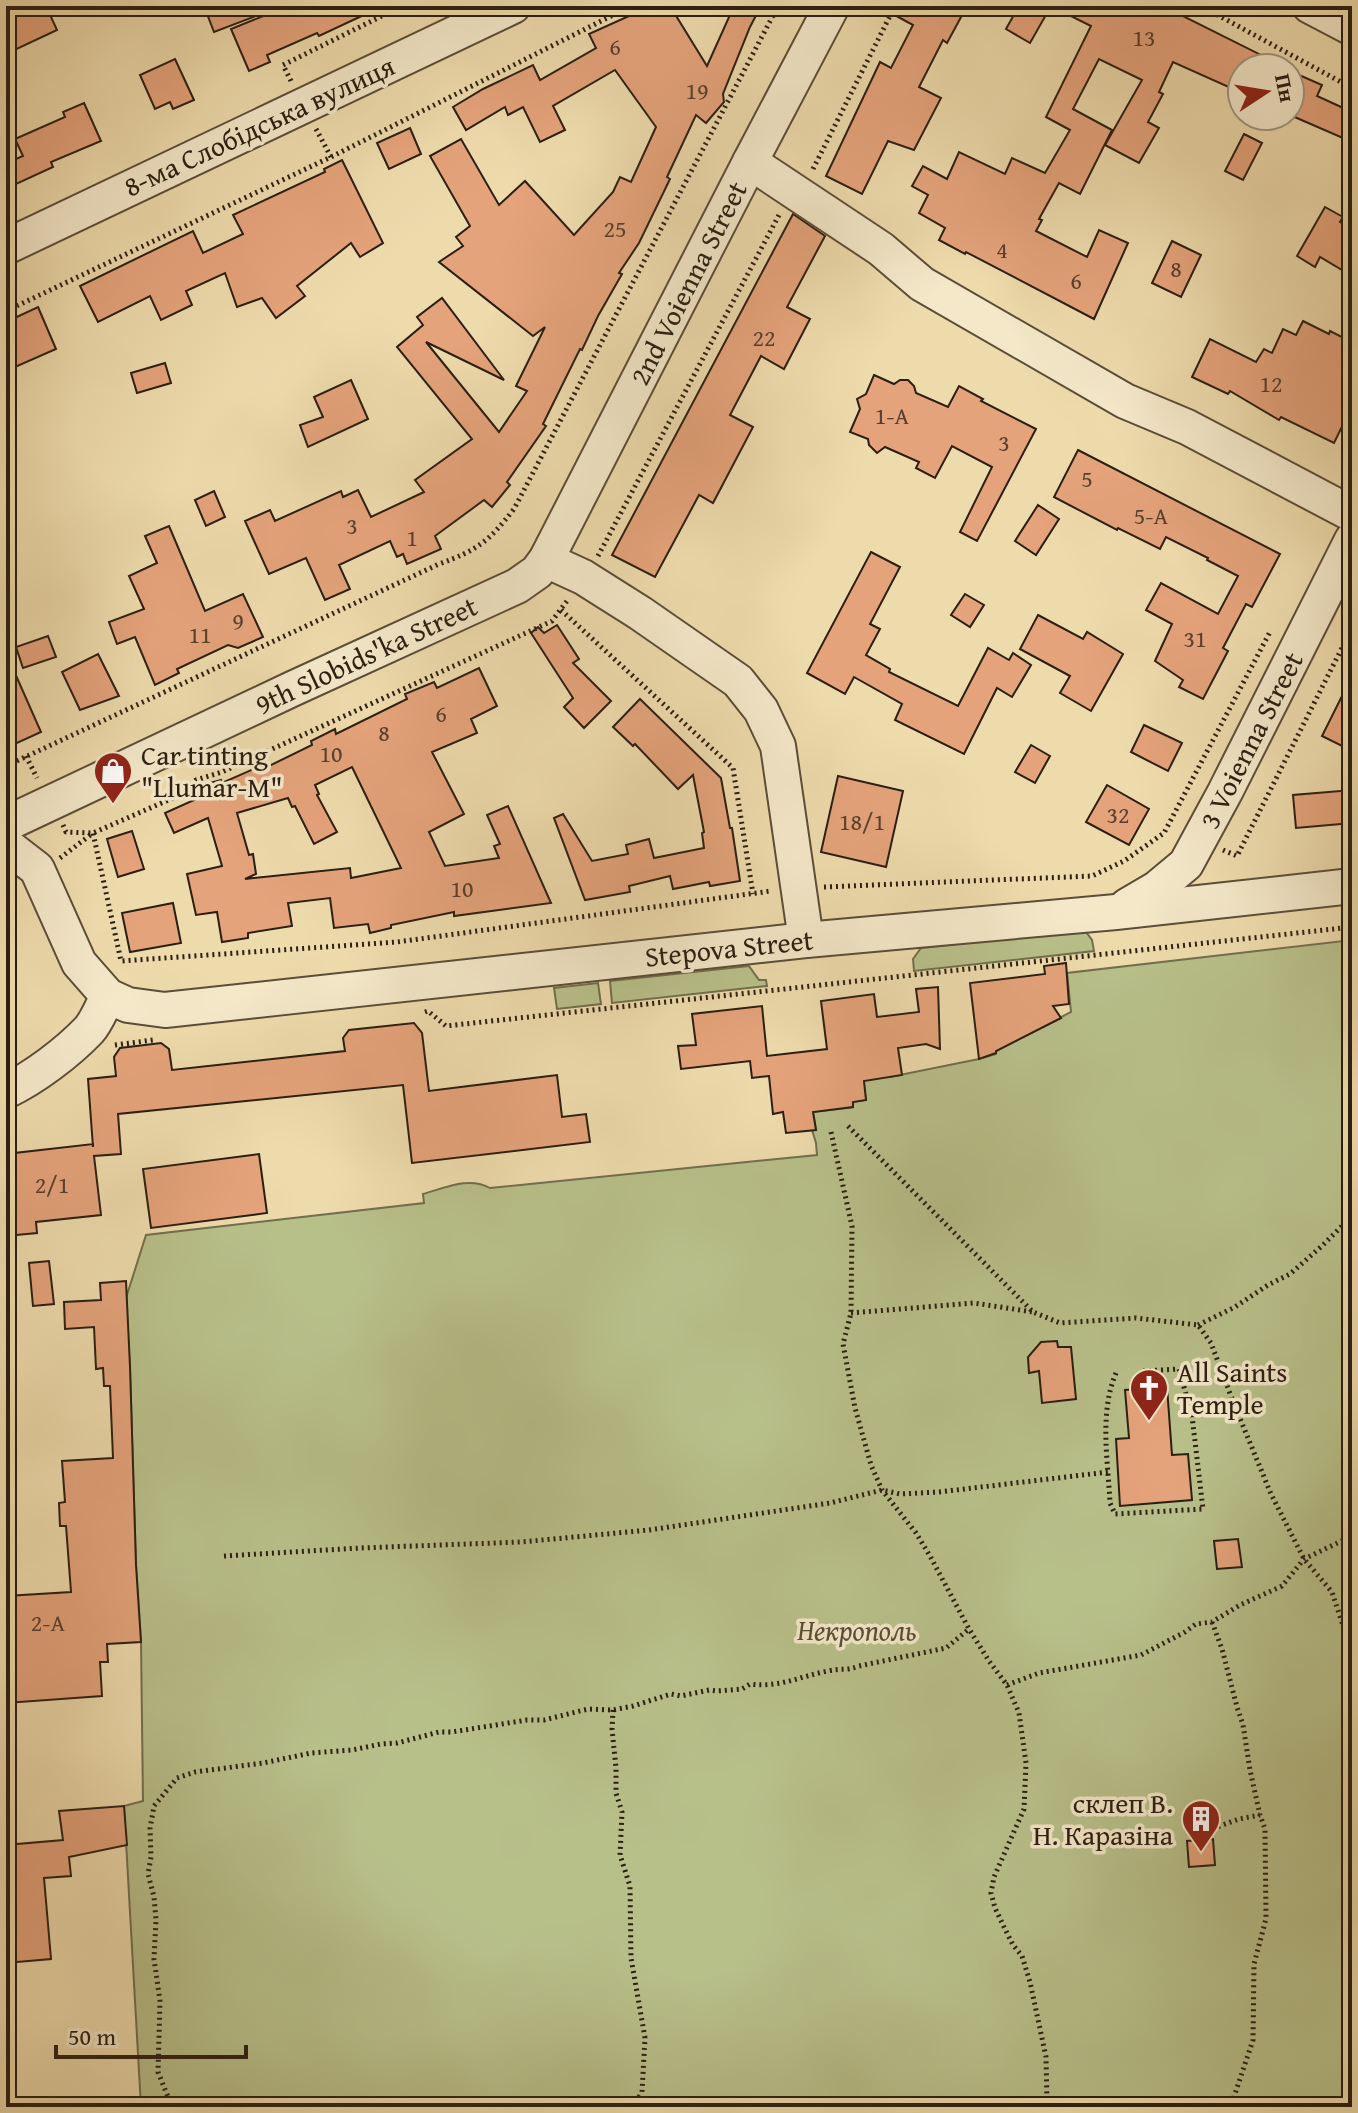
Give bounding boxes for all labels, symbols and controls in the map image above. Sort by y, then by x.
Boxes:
house number: 13 [1132,20,1156,55]
house number: 6 [609,29,621,64]
street label: 8-ма Слобідська вулиця [117,45,401,206]
north arrow [1226,52,1306,132]
text: Пн [1267,71,1304,105]
house number: 19 [685,73,709,108]
street label: 2nd Voienna Street [618,174,757,392]
house number: 25 [603,211,627,246]
house number: 4 [996,232,1008,267]
house number: 8 [1170,251,1182,286]
house number: 6 [1070,263,1082,298]
house number: 22 [752,320,776,355]
house number: 12 [1259,366,1283,401]
house number: 1-А [875,398,910,433]
house number: 3 [998,425,1010,460]
house number: 5 [1081,461,1093,496]
house number: 5-А [1134,498,1169,533]
house number: 3 [346,508,358,543]
house number: 1 [406,520,418,555]
street label: 9th Slobids'ka Street [248,585,484,724]
house number: 9 [232,603,244,638]
house number: 11 [188,617,212,652]
house number: 31 [1183,621,1207,656]
street label: 3 Voienna Street [1188,644,1313,835]
house number: 6 [435,696,447,731]
house number: 8 [378,715,390,750]
place label: Car tinting "Llumar-M" [141,734,282,807]
house number: 10 [319,736,343,771]
shop icon: Car tinting "Llumar-M" [92,750,134,805]
house number: 32 [1106,797,1130,832]
house number: 18/1 [839,804,885,839]
house number: 10 [450,871,474,906]
street label: Stepova Street [643,918,815,977]
house number: 2/1 [35,1167,69,1202]
place label: All Saints Temple [1177,1351,1287,1424]
church icon: All Saints Temple [1128,1367,1170,1422]
house number: 2-А [31,1605,66,1640]
park label: Некрополь [797,1609,917,1650]
place label: склеп В. Н. Каразіна [1033,1782,1174,1855]
building icon: склеп В. Н. Каразіна [1180,1798,1222,1853]
scale bar [56,2009,246,2059]
text: 50 m [68,2019,116,2054]

